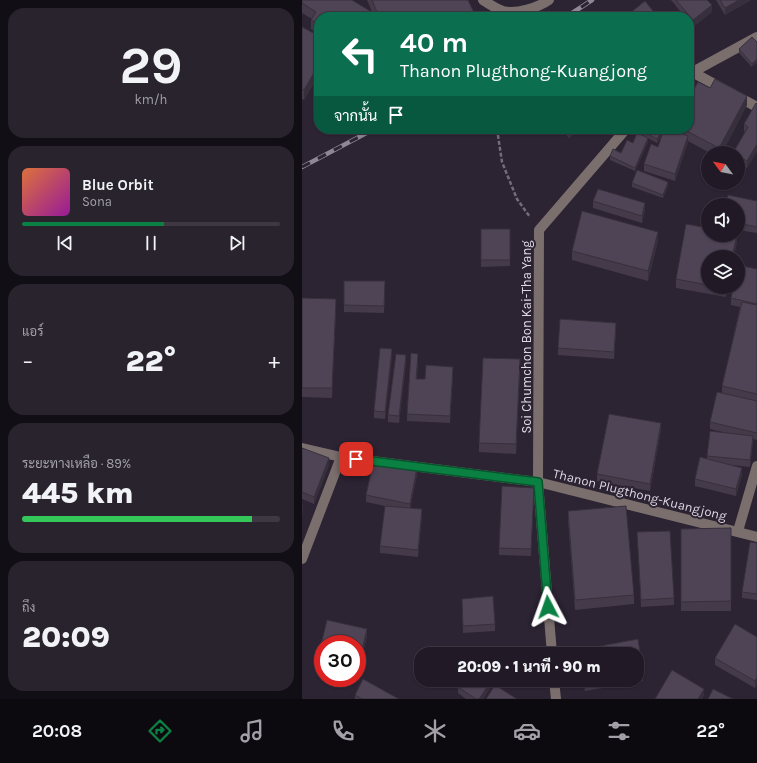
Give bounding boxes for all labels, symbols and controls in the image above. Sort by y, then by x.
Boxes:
text: 40 m [400,26,468,59]
icon: left [334,28,386,80]
text: 29 [119,35,183,96]
text: Thanon Plugthong-Kuangjong [400,60,647,82]
text: km/h [135,92,167,107]
icon: arrive [385,104,407,126]
text: จากนั้น [334,107,377,125]
north arrow [701,146,745,190]
map controls [701,146,745,294]
text: Blue Orbit [82,176,154,194]
text: Sona [82,194,112,209]
button: sound [701,198,745,242]
icon: previous [54,232,76,254]
icon: pause [140,232,162,254]
icon: next [226,232,248,254]
street label: Soi Chumchon Bon Kai-Tha Yang [519,240,534,434]
button: layers [701,250,745,294]
text: แอร์ [22,324,43,339]
text: 22° [125,343,177,379]
text: − [22,348,34,374]
text: + [268,348,280,374]
pin [339,442,373,476]
icon: arrive [345,448,367,470]
text: ระยะทางเหลือ · 89% [22,456,131,471]
street label: Thanon Plugthong-Kuangjong [552,466,729,524]
text: 445 km [22,475,134,511]
position arrow [527,586,569,628]
text: ถึง [22,600,35,615]
text: 20:09 [22,619,110,655]
speed limit sign: 30 [314,635,366,687]
text: 20:09 · 1 นาที · 90 m [457,658,601,676]
icon: directions [146,717,174,745]
icon: music [238,717,266,745]
icon: phone [329,717,357,745]
icon: climate [421,717,449,745]
icon: car [513,717,541,745]
icon: filters [605,717,633,745]
text: 20:08 [32,720,82,742]
text: 22° [696,720,725,742]

